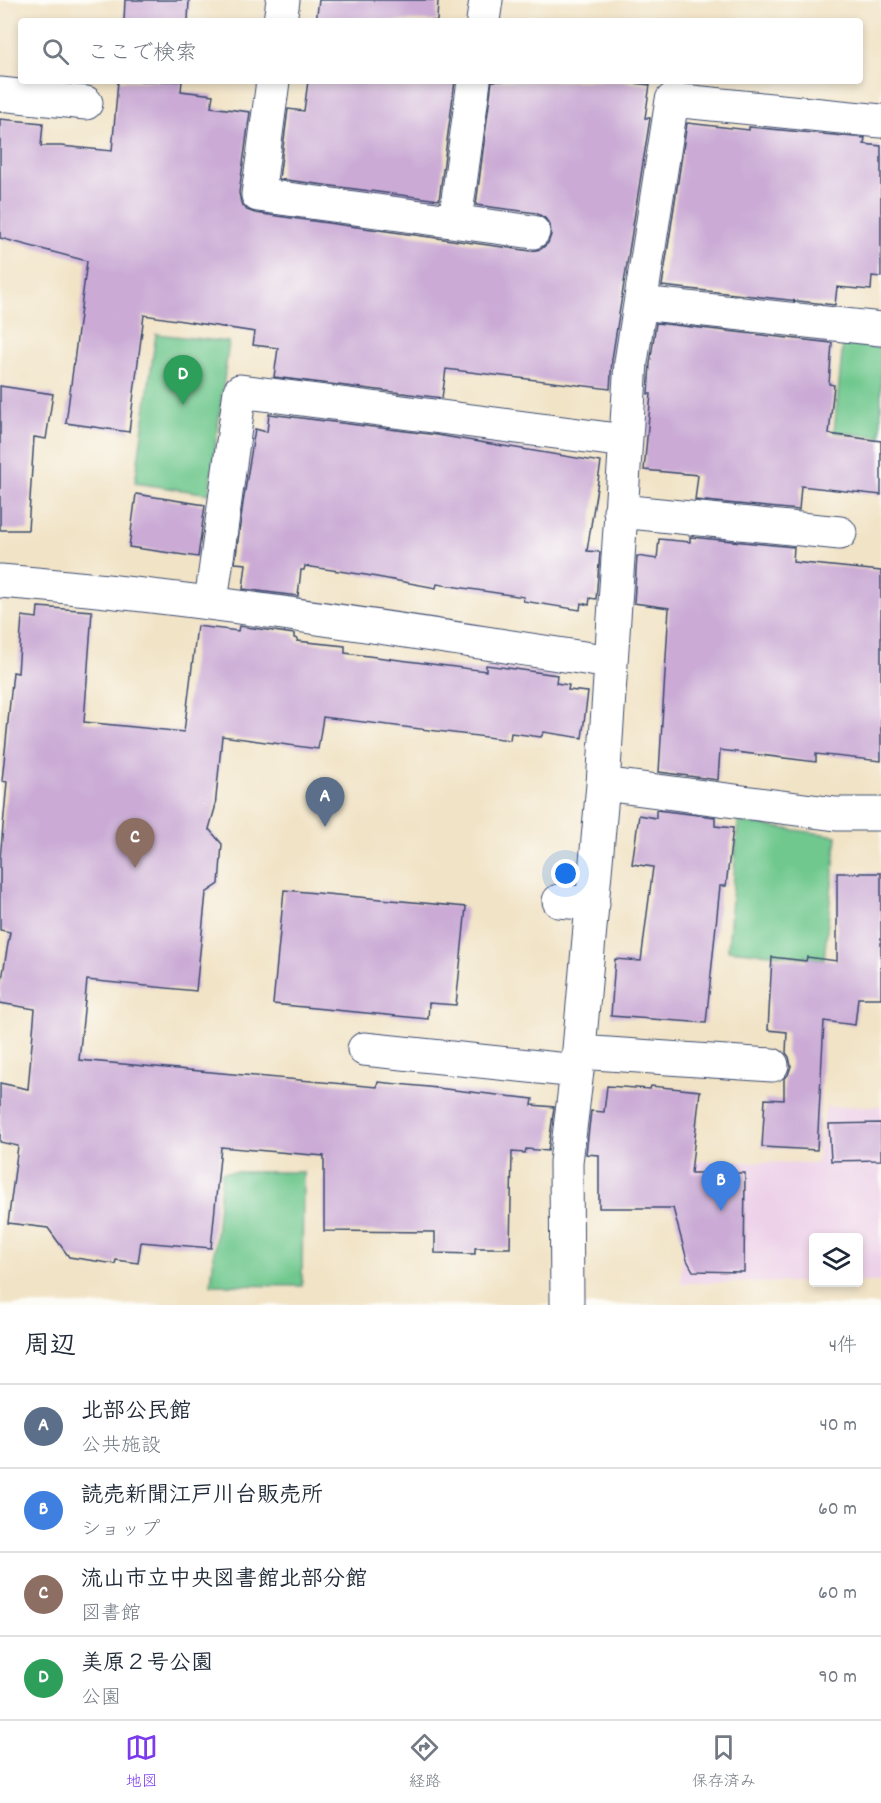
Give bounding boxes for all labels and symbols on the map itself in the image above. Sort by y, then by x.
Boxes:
pin: D [164,356,202,405]
pin: A [306,778,344,827]
pin: C [116,818,154,868]
your location [551,859,580,888]
pin: B [702,1162,740,1211]

